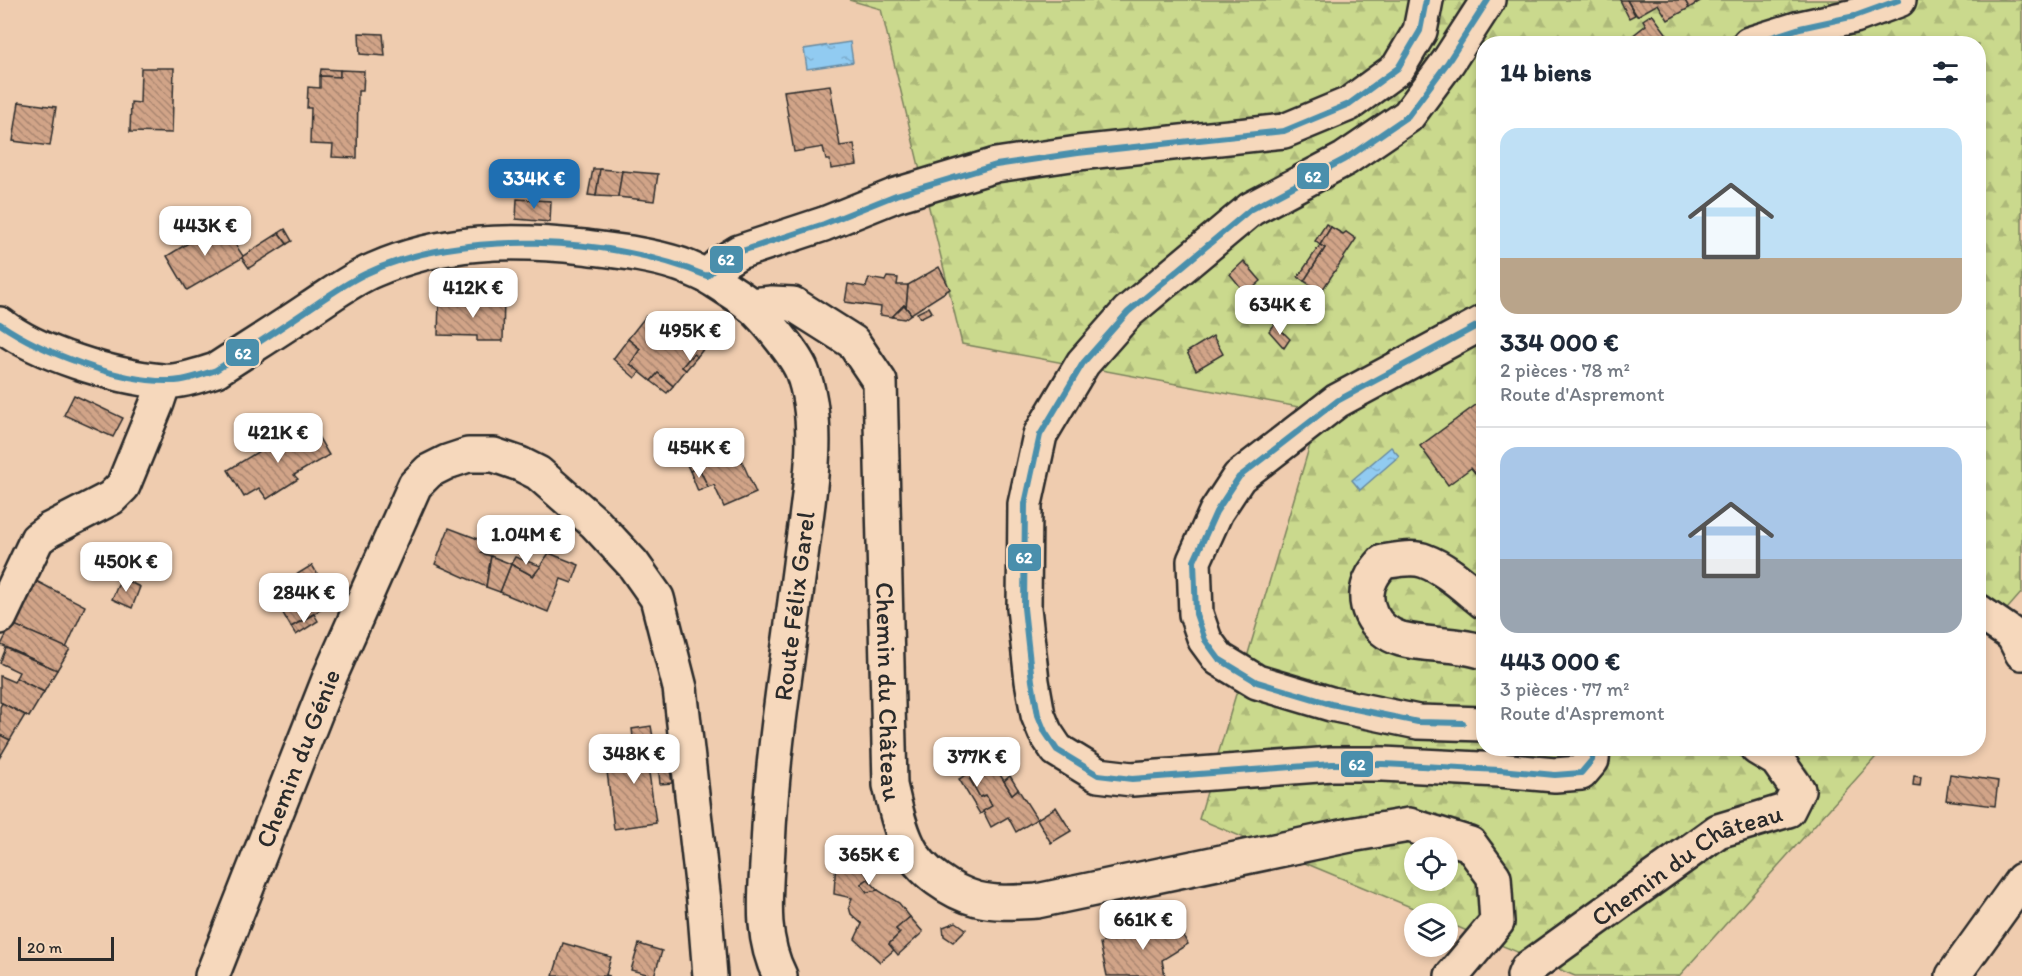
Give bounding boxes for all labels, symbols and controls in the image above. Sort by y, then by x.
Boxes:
text: 14 biens [1500,56,1592,88]
icon: filters [1929,56,1962,89]
pin: 334K € [485,159,583,210]
line badge: 62 [1296,162,1330,190]
text: 334K € [503,166,565,190]
text: 62 [1305,167,1322,186]
icon: home [1677,167,1785,275]
pin: 443K € [156,206,254,257]
text: 443K € [173,213,237,237]
line badge: 62 [709,245,744,274]
text: 62 [718,250,735,269]
pin: 412K € [424,268,522,319]
text: 412K € [443,275,503,299]
pin: 634K € [1231,285,1329,336]
text: 634K € [1249,292,1311,316]
pin: 495K € [641,311,739,362]
text: 495K € [659,318,721,342]
text: 334 000 € [1500,326,1619,358]
line badge: 62 [225,338,260,367]
text: 62 [235,344,252,363]
text: 2 pièces · 78 m² [1500,358,1630,382]
text: Route d'Aspremont [1500,382,1664,406]
pin: 421K € [229,413,327,464]
text: 421K € [248,420,308,444]
pin: 454K € [650,428,748,479]
text: 454K € [667,435,731,459]
icon: home [1677,486,1785,594]
street label: Route Félix Garel [766,509,822,703]
pin: 1.04M € [471,515,581,566]
text: 1.04M € [491,522,561,546]
pin: 450K € [77,542,175,593]
line badge: 62 [1007,543,1042,572]
text: 62 [1016,548,1033,567]
text: 450K € [94,549,158,573]
pin: 284K € [255,573,353,624]
text: 284K € [273,580,335,604]
street label: Chemin du Château [869,582,909,804]
text: 443 000 € [1500,645,1620,677]
street label: Chemin du Génie [248,664,347,852]
text: 3 pièces · 77 m² [1500,677,1629,701]
text: Route d'Aspremont [1500,701,1664,725]
pin: 348K € [585,734,683,785]
pin: 377K € [928,737,1026,788]
text: 348K € [603,741,665,765]
text: 377K € [947,744,1007,768]
line badge: 62 [1340,750,1374,778]
text: 62 [1349,755,1366,774]
street label: Chemin du Château [1585,797,1786,933]
pin: 365K € [820,835,918,886]
map controls [1404,837,1458,957]
button: locate [1404,837,1458,891]
text: 365K € [839,842,899,866]
pin: 661K € [1094,900,1192,951]
button: layers [1404,903,1458,957]
text: 661K € [1113,907,1173,931]
scale bar [18,934,114,962]
text: 20 m [27,938,62,957]

